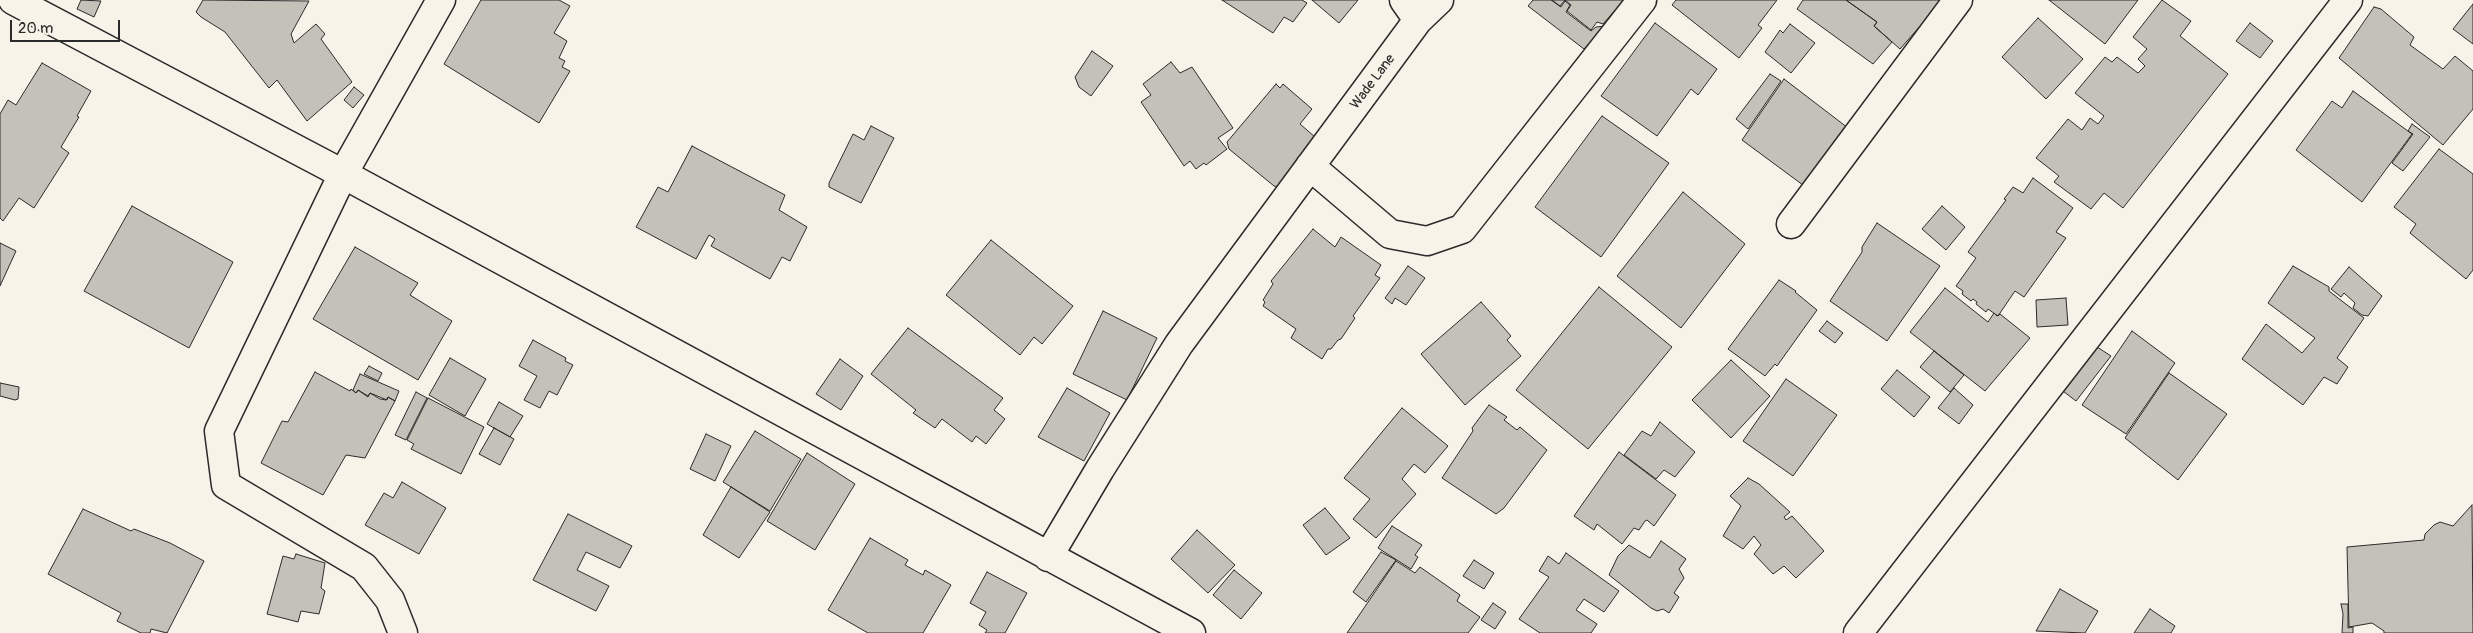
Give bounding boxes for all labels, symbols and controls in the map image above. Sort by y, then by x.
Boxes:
scale bar [12,10,122,42]
text: 20 m [18,19,53,38]
street label: Wade Lane [1347,51,1399,113]

